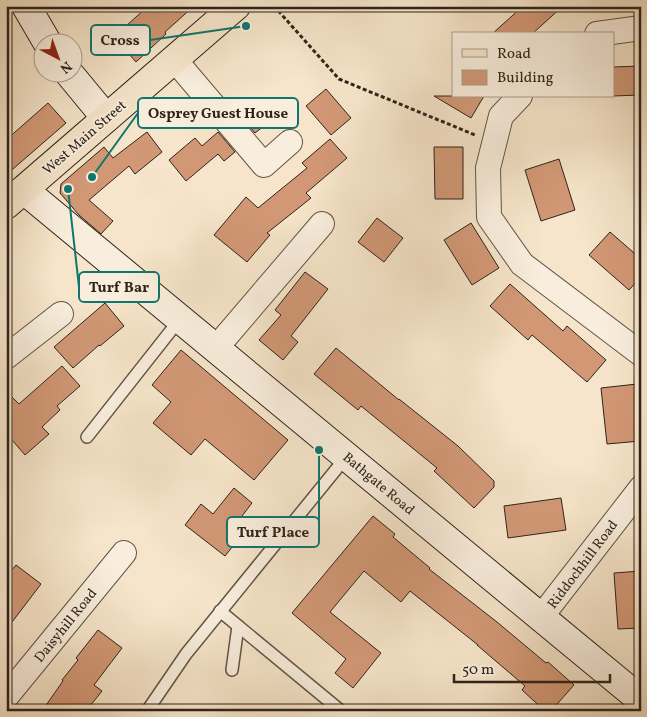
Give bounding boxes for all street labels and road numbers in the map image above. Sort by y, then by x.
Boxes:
street label: West Main Street [39,96,131,180]
street label: Bathgate Road [338,448,418,520]
street label: Riddochhill Road [544,517,623,613]
street label: Daisyhill Road [30,585,102,667]

